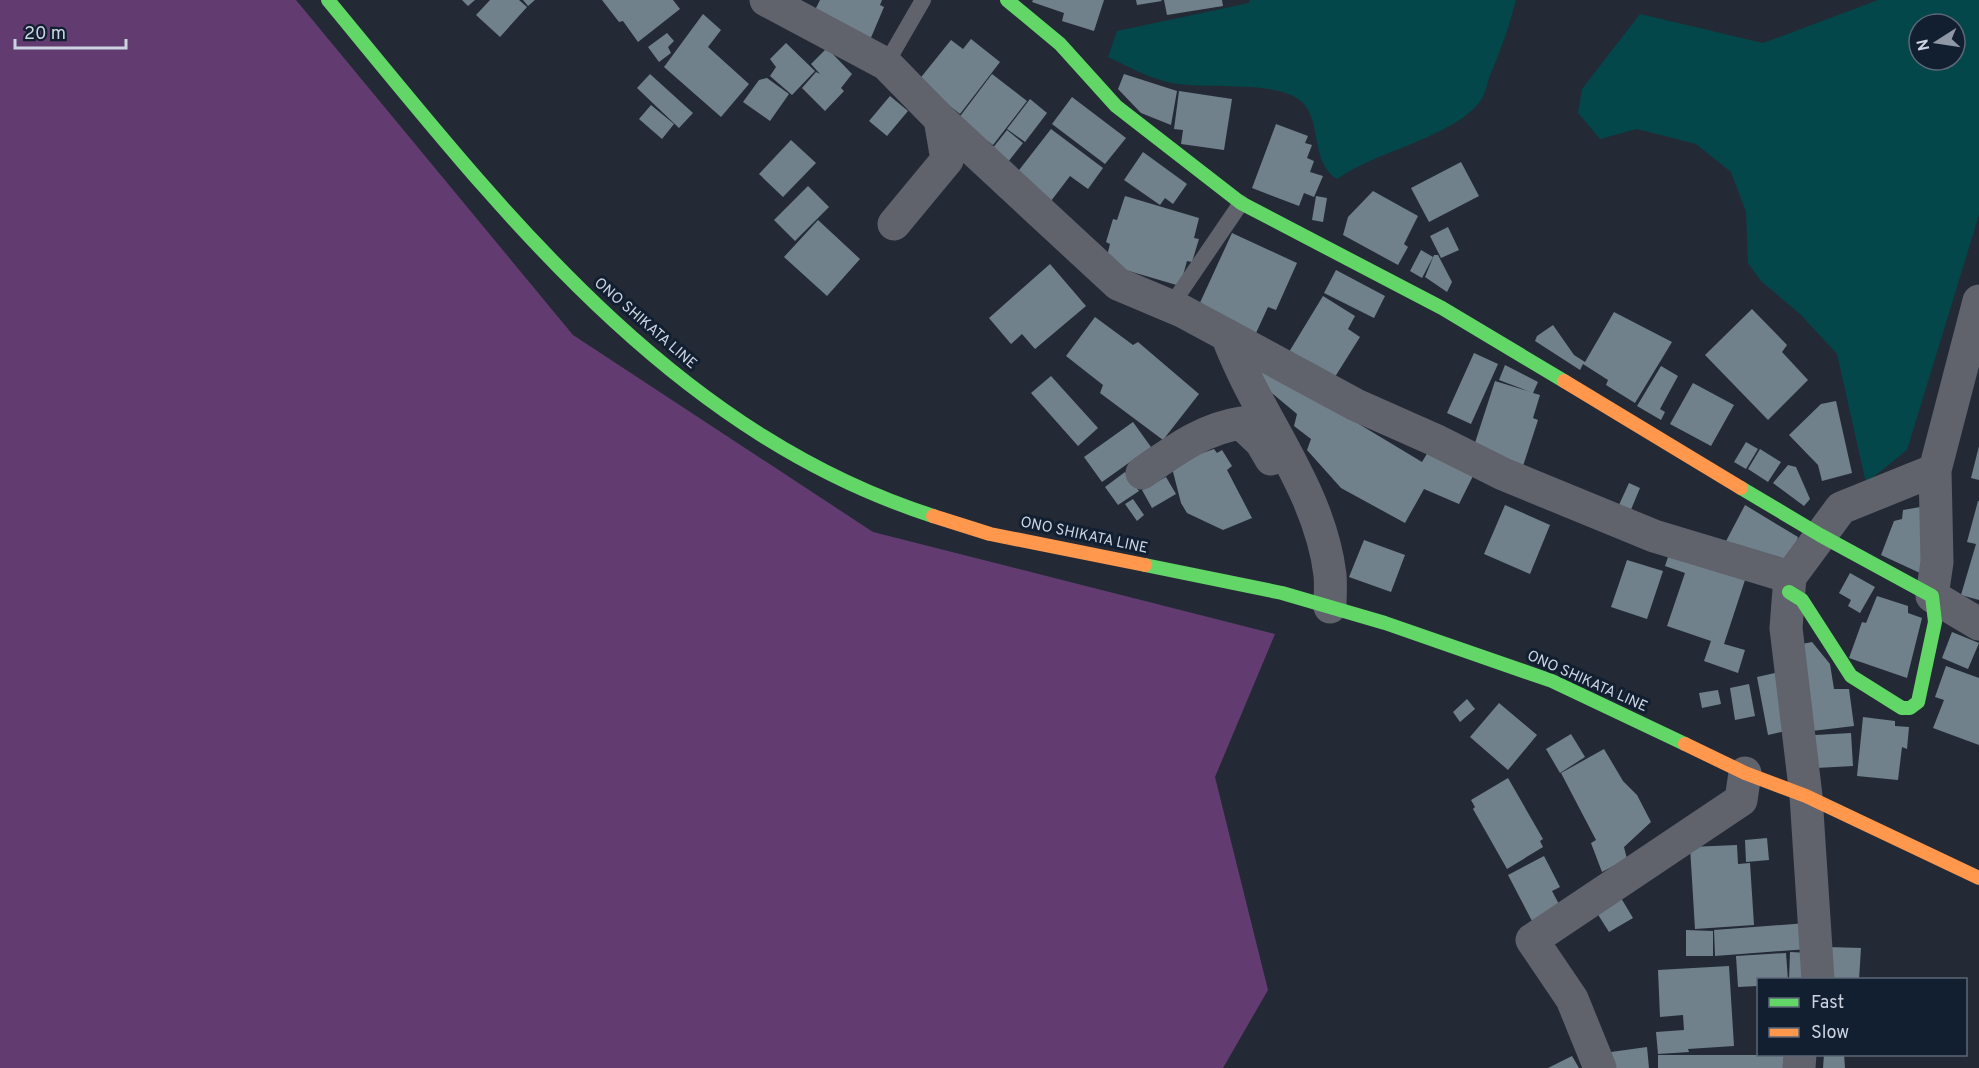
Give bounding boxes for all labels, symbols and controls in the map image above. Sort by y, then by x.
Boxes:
scale bar [15,12,126,50]
north arrow [1907,12,1967,72]
text: 20 m [24,23,66,46]
text: N [1913,37,1935,52]
street label: ONO SHIKATA LINE [590,274,700,374]
street label: ONO SHIKATA LINE [1018,513,1150,559]
street label: ONO SHIKATA LINE [1524,647,1650,717]
legend [1757,978,1967,1056]
text: Fast [1811,992,1844,1015]
text: Slow [1811,1022,1849,1045]

